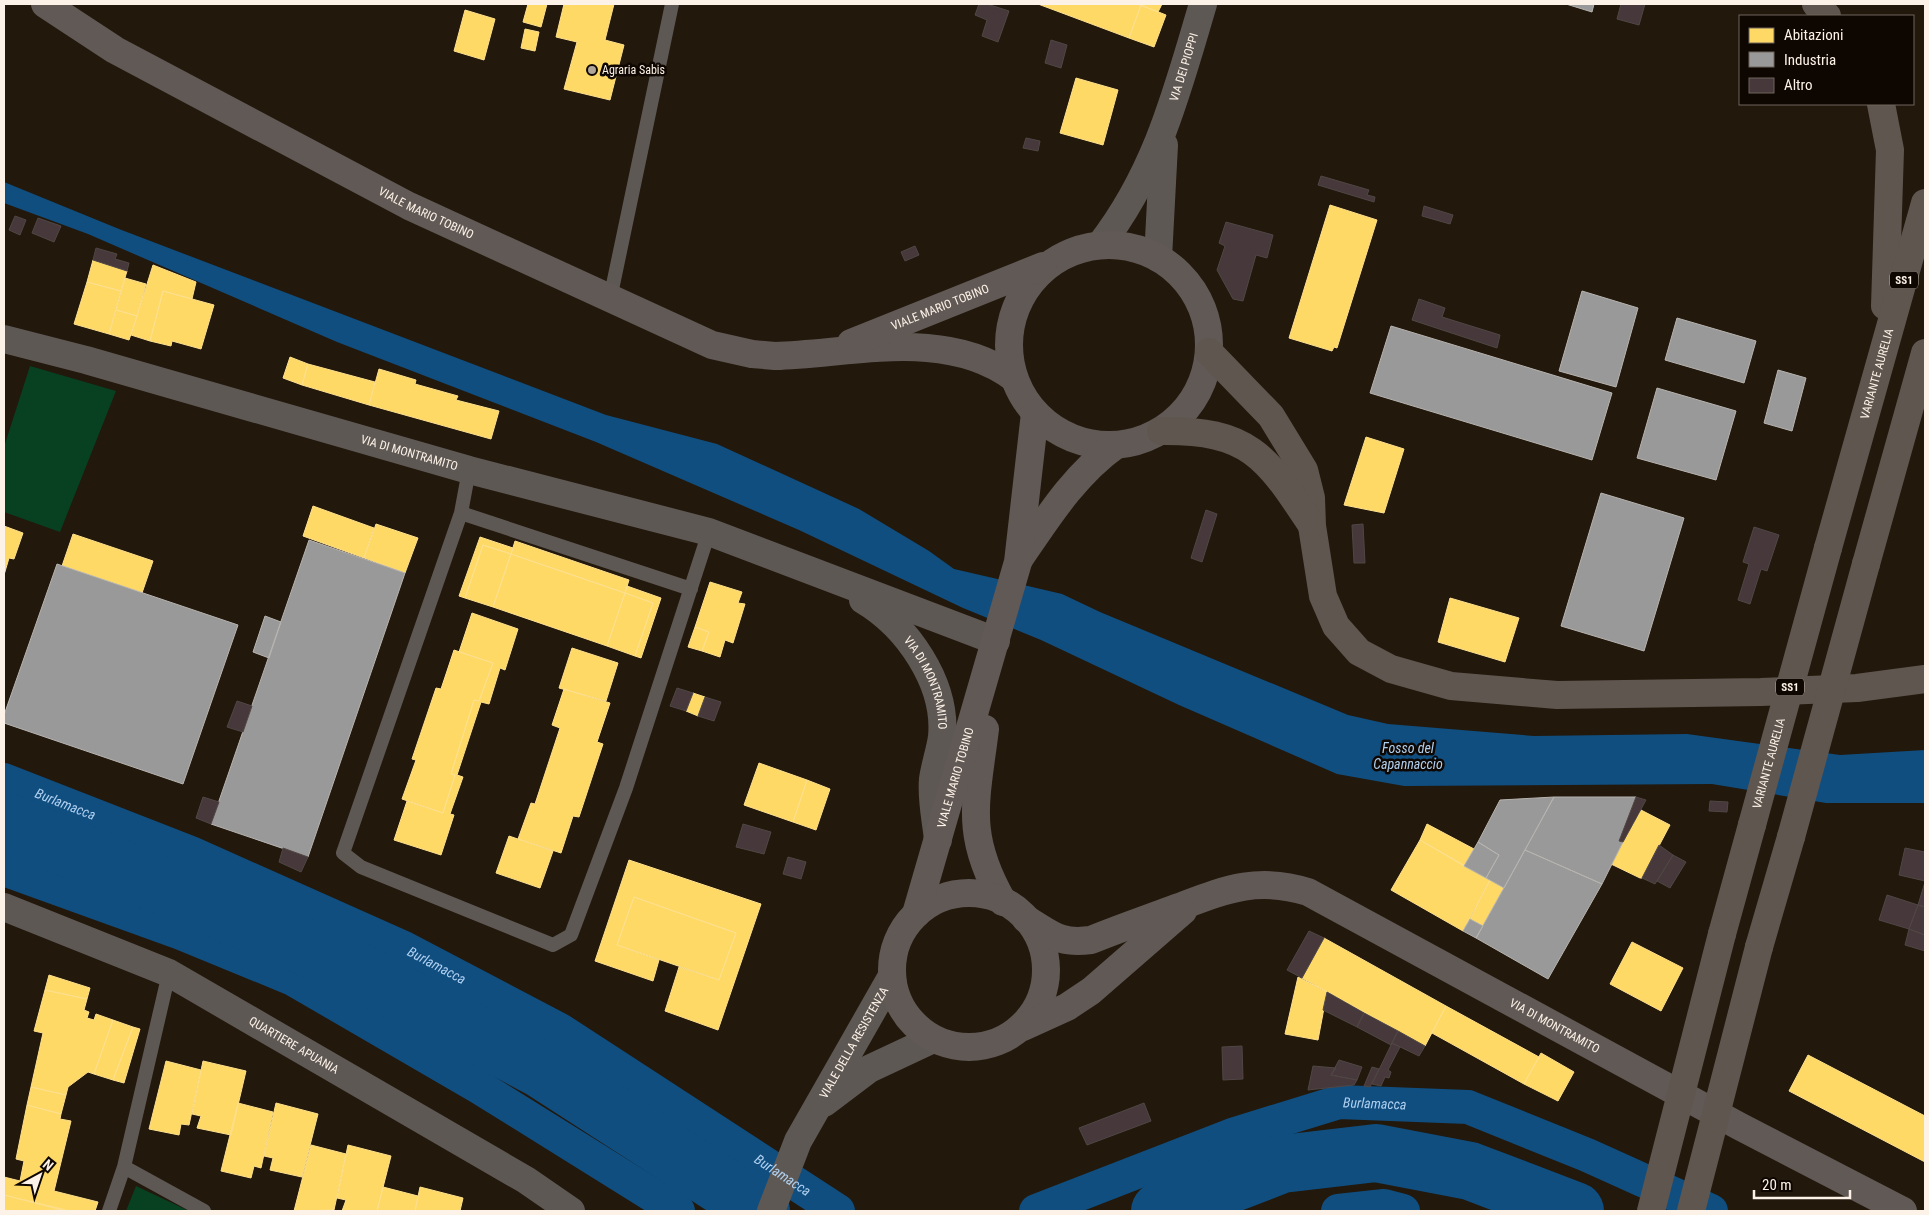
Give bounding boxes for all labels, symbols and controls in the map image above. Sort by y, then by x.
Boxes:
legend [1739,15,1914,105]
text: Abitazioni [1784,26,1843,44]
street label: VIA DEI PIOPPI [1167,31,1201,103]
text: Industria [1784,51,1836,69]
place label: Agraria Sabis [602,63,665,77]
marker: Agraria Sabis [586,64,598,76]
text: Altro [1784,76,1812,94]
street label: VIALE MARIO TOBINO [376,184,476,242]
road number: SS1 [1890,272,1918,288]
street label: VIALE MARIO TOBINO [889,281,991,333]
street label: VARIANTE AURELIA [1858,327,1896,421]
street label: VIA DI MONTRAMITO [359,432,460,473]
street label: VIA DI MONTRAMITO [901,633,949,730]
road number: SS1 [1776,679,1804,696]
street label: VARIANTE AURELIA [1750,716,1788,810]
street label: VIALE MARIO TOBINO [934,726,977,829]
water label: Fosso del Capannaccio [1373,740,1443,772]
water label: Burlamacca [33,785,98,823]
water label: Burlamacca [405,943,469,987]
street label: VIALE DELLA RESISTENZA [817,985,891,1101]
street label: VIA DI MONTRAMITO [1507,996,1602,1056]
street label: QUARTIERE APUANIA [246,1014,341,1077]
water label: Burlamacca [1343,1094,1407,1113]
north arrow [15,1150,65,1200]
water label: Burlamacca [752,1151,814,1199]
text: N [40,1156,57,1174]
scale bar [1754,1168,1850,1200]
text: 20 m [1762,1176,1792,1194]

